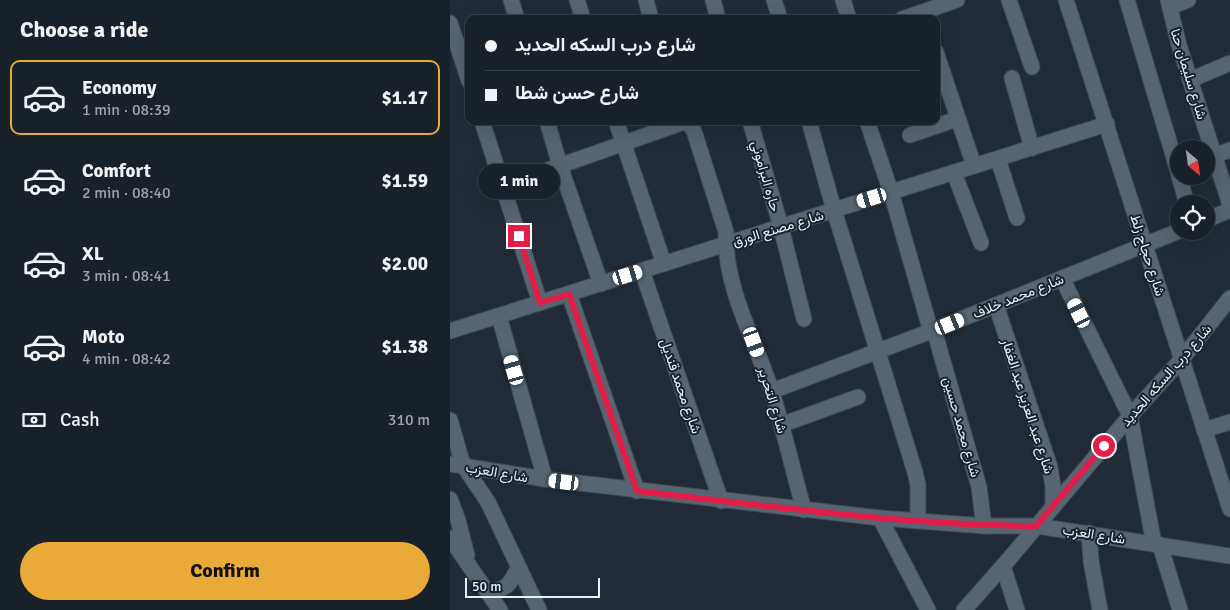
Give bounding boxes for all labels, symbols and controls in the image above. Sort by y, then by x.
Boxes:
text: Choose a ride [20,16,148,43]
street label: شارع سليمان حنا [1165,27,1210,122]
text: شارع درب السكه الحديد [515,33,696,57]
icon: car [22,75,67,120]
text: Economy [82,76,156,100]
text: شارع حسن شطا [515,81,639,105]
text: $1.17 [382,86,428,110]
text: 1 min · 08:39 [82,100,171,120]
street label: حاره البراموني [744,139,784,214]
north arrow [1170,140,1215,185]
map controls [1170,140,1215,240]
icon: car [22,158,67,203]
text: Comfort [82,159,151,183]
callout: 1 min [478,164,560,198]
text: $1.59 [382,169,428,193]
text: 1 min [500,171,538,191]
text: 2 min · 08:40 [82,183,171,203]
car [855,186,888,210]
button: locate [1170,195,1215,240]
street label: شارع مصنع الورق [730,207,826,252]
street label: شارع حجاج زلط [1124,212,1169,299]
route end [508,225,530,247]
icon: car [22,241,67,286]
text: XL [82,242,104,266]
text: $2.00 [382,252,428,276]
car [611,263,644,287]
text: 3 min · 08:41 [82,266,171,286]
street label: شارع محمد خلاف [970,270,1067,324]
car [1065,296,1092,330]
car [933,311,966,337]
street label: شارع درب السكه الحديد [1117,321,1217,431]
icon: car [22,324,67,369]
text: Moto [82,325,125,349]
car [741,325,766,359]
text: $1.38 [382,335,428,359]
street label: شارع عبد العزيز عبد الغفار [995,335,1057,477]
street label: شارع محمد قنديل [654,336,705,437]
text: 4 min · 08:42 [82,349,171,369]
car [502,354,525,386]
street label: شارع التحرير [752,364,791,436]
street label: شارع محمد حسين [937,375,984,480]
icon: cash [20,406,48,434]
text: Cash [60,408,100,432]
text: 310 m [388,410,430,430]
route start [1093,435,1115,457]
street label: شارع العزب [464,459,529,488]
car [548,473,579,491]
street label: شارع العزب [1061,521,1126,550]
button: Confirm [20,542,430,600]
scale bar [465,575,600,598]
text: 50 m [472,578,501,595]

